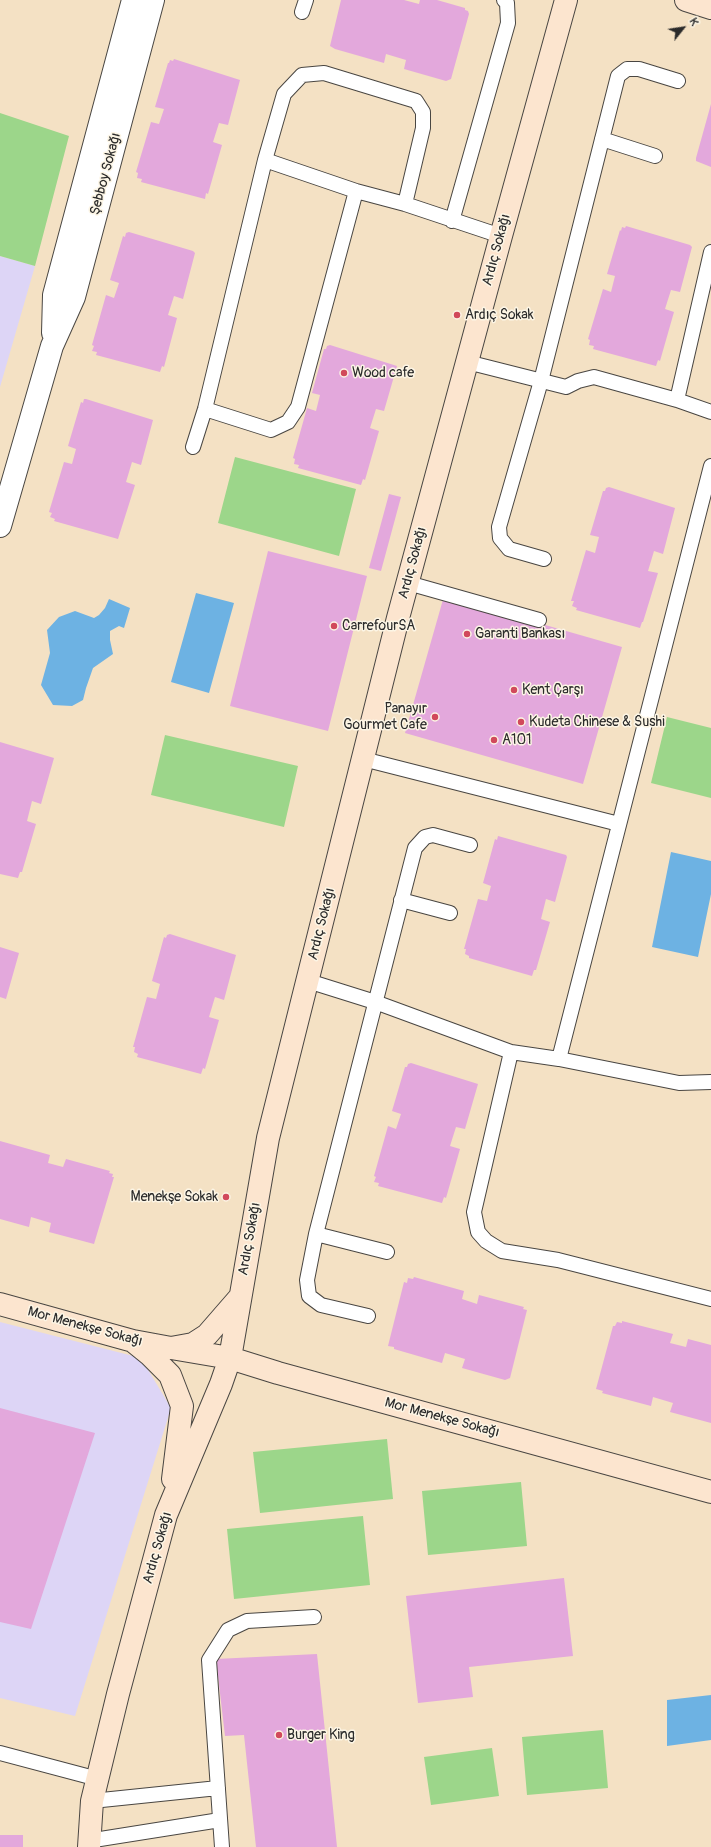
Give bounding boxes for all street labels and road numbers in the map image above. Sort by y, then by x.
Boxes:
street label: Şebboy Sokağı [87,131,125,217]
street label: Ardıç Sokağı [479,212,515,288]
street label: Ardıç Sokağı [395,525,431,601]
street label: Ardıç Sokağı [305,886,339,962]
street label: Ardıç Sokağı [235,1201,265,1277]
street label: Mor Menekşe Sokağı [26,1304,144,1350]
street label: Mor Menekşe Sokağı [383,1395,501,1441]
street label: Ardıç Sokağı [140,1510,176,1586]

